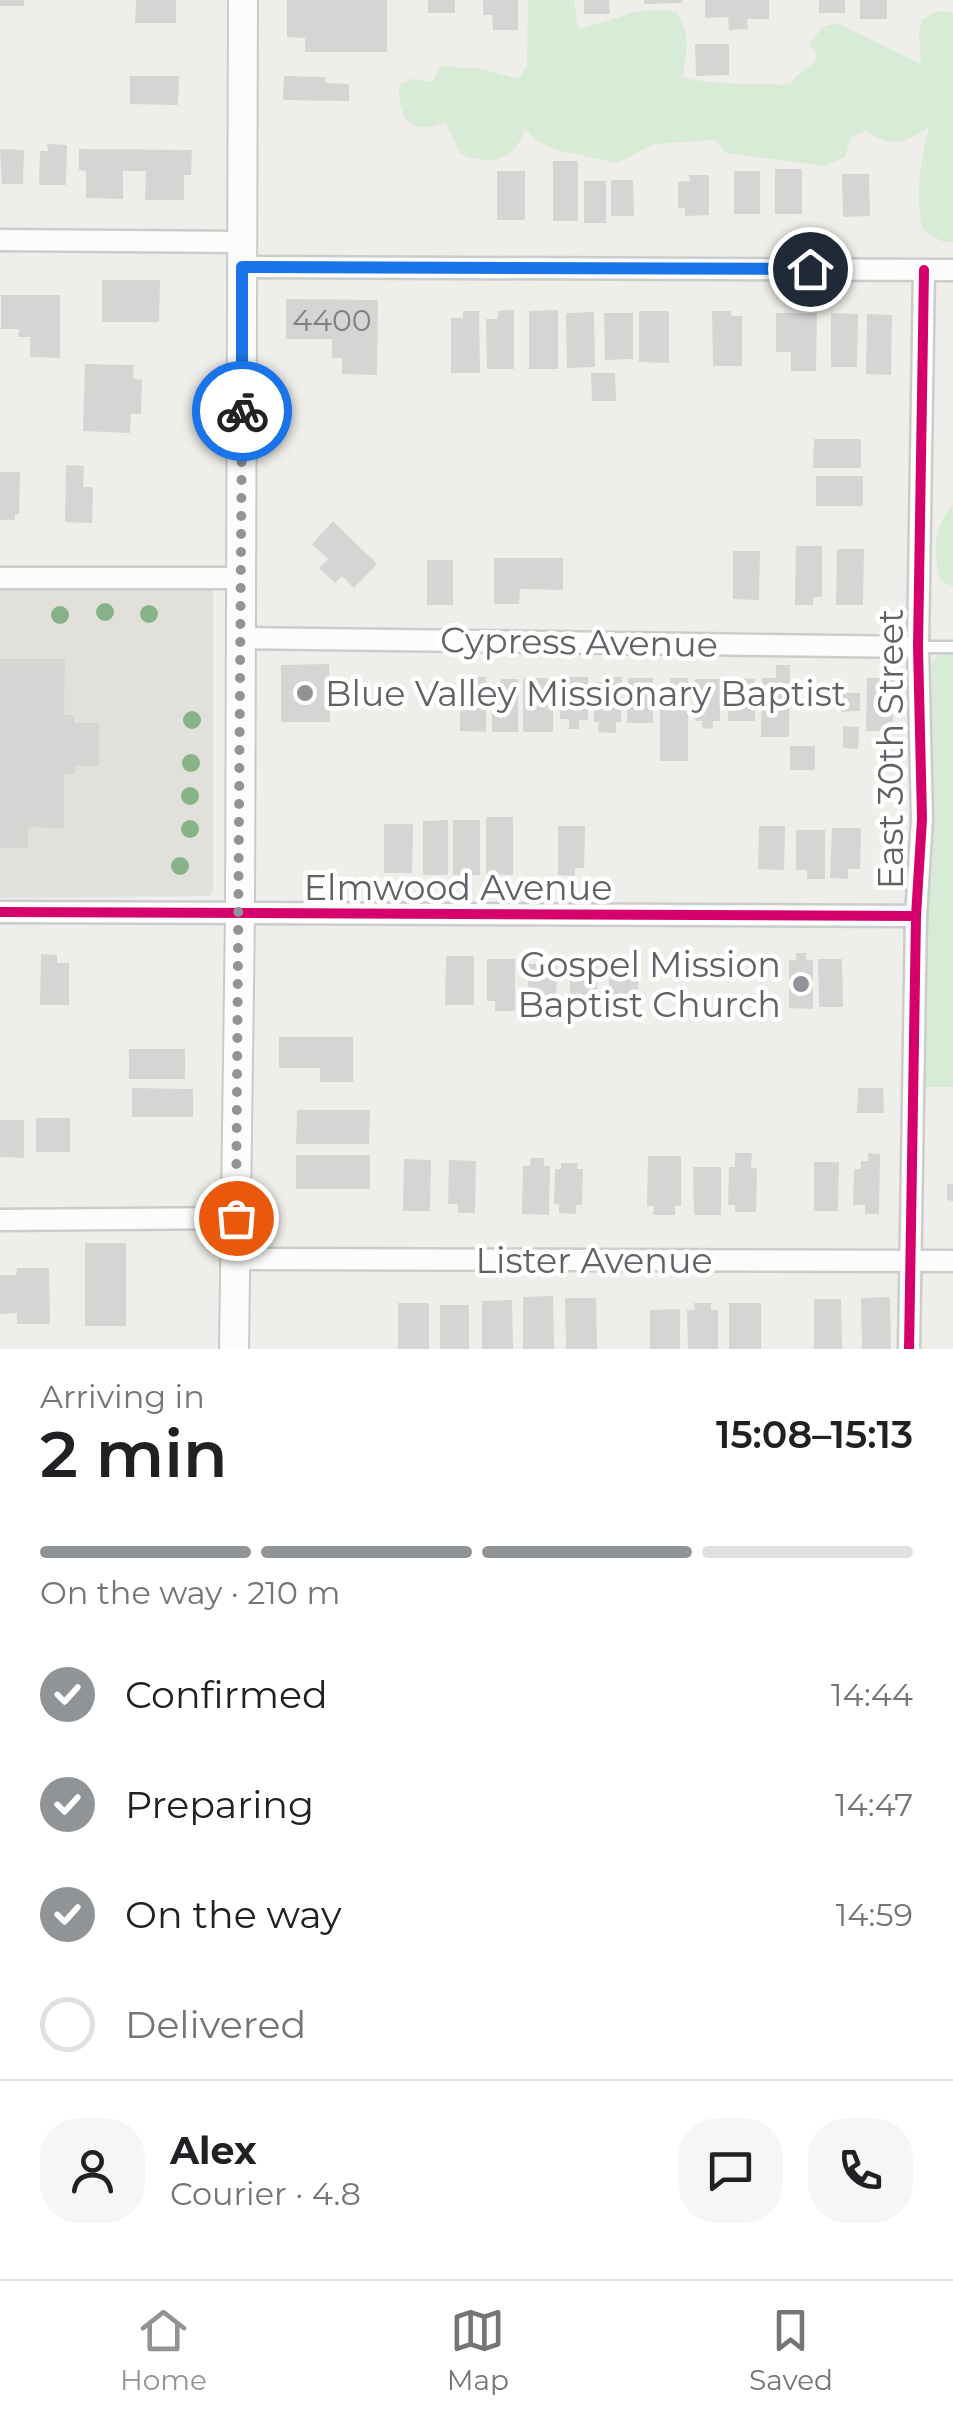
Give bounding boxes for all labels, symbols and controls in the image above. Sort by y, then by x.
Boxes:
pin [768,227,853,312]
icon: home [783,242,838,297]
house number: 4400 [292,302,372,339]
courier [192,361,292,461]
icon: bike [215,384,270,439]
street label: East 30th Street [869,609,912,889]
street label: Cypress Avenue [440,618,718,666]
place label: Blue Valley Missionary Baptist [325,672,846,715]
marker: Blue Valley Missionary Baptist [294,682,316,704]
street label: Elmwood Avenue [304,866,612,909]
place label: Gospel Mission Baptist Church [517,943,781,1026]
marker: Gospel Mission Baptist Church [790,973,812,995]
pin [194,1176,279,1261]
icon: bag [209,1191,264,1246]
street label: Lister Avenue [475,1239,713,1282]
text: Arriving in [40,1377,205,1416]
text: 15:08–15:13 [716,1411,913,1458]
text: 2 min [40,1414,228,1493]
text: On the way · 210 m [40,1573,340,1612]
icon: check [40,1667,95,1722]
text: Confirmed [125,1671,328,1718]
text: 14:44 [831,1675,913,1714]
icon: check [40,1777,95,1832]
text: Preparing [125,1781,314,1828]
text: 14:47 [835,1785,913,1824]
icon: check [40,1887,95,1942]
text: On the way [125,1891,342,1938]
text: 14:59 [836,1895,913,1934]
text: Delivered [125,2001,306,2048]
button: person [40,2118,145,2223]
button: chat [678,2118,783,2223]
button: phone [808,2118,913,2223]
text: Alex [170,2127,257,2174]
text: Courier · 4.8 [170,2174,361,2213]
tab: Home [120,2303,207,2397]
tab: Map [447,2303,509,2397]
tab: Saved [749,2303,833,2397]

